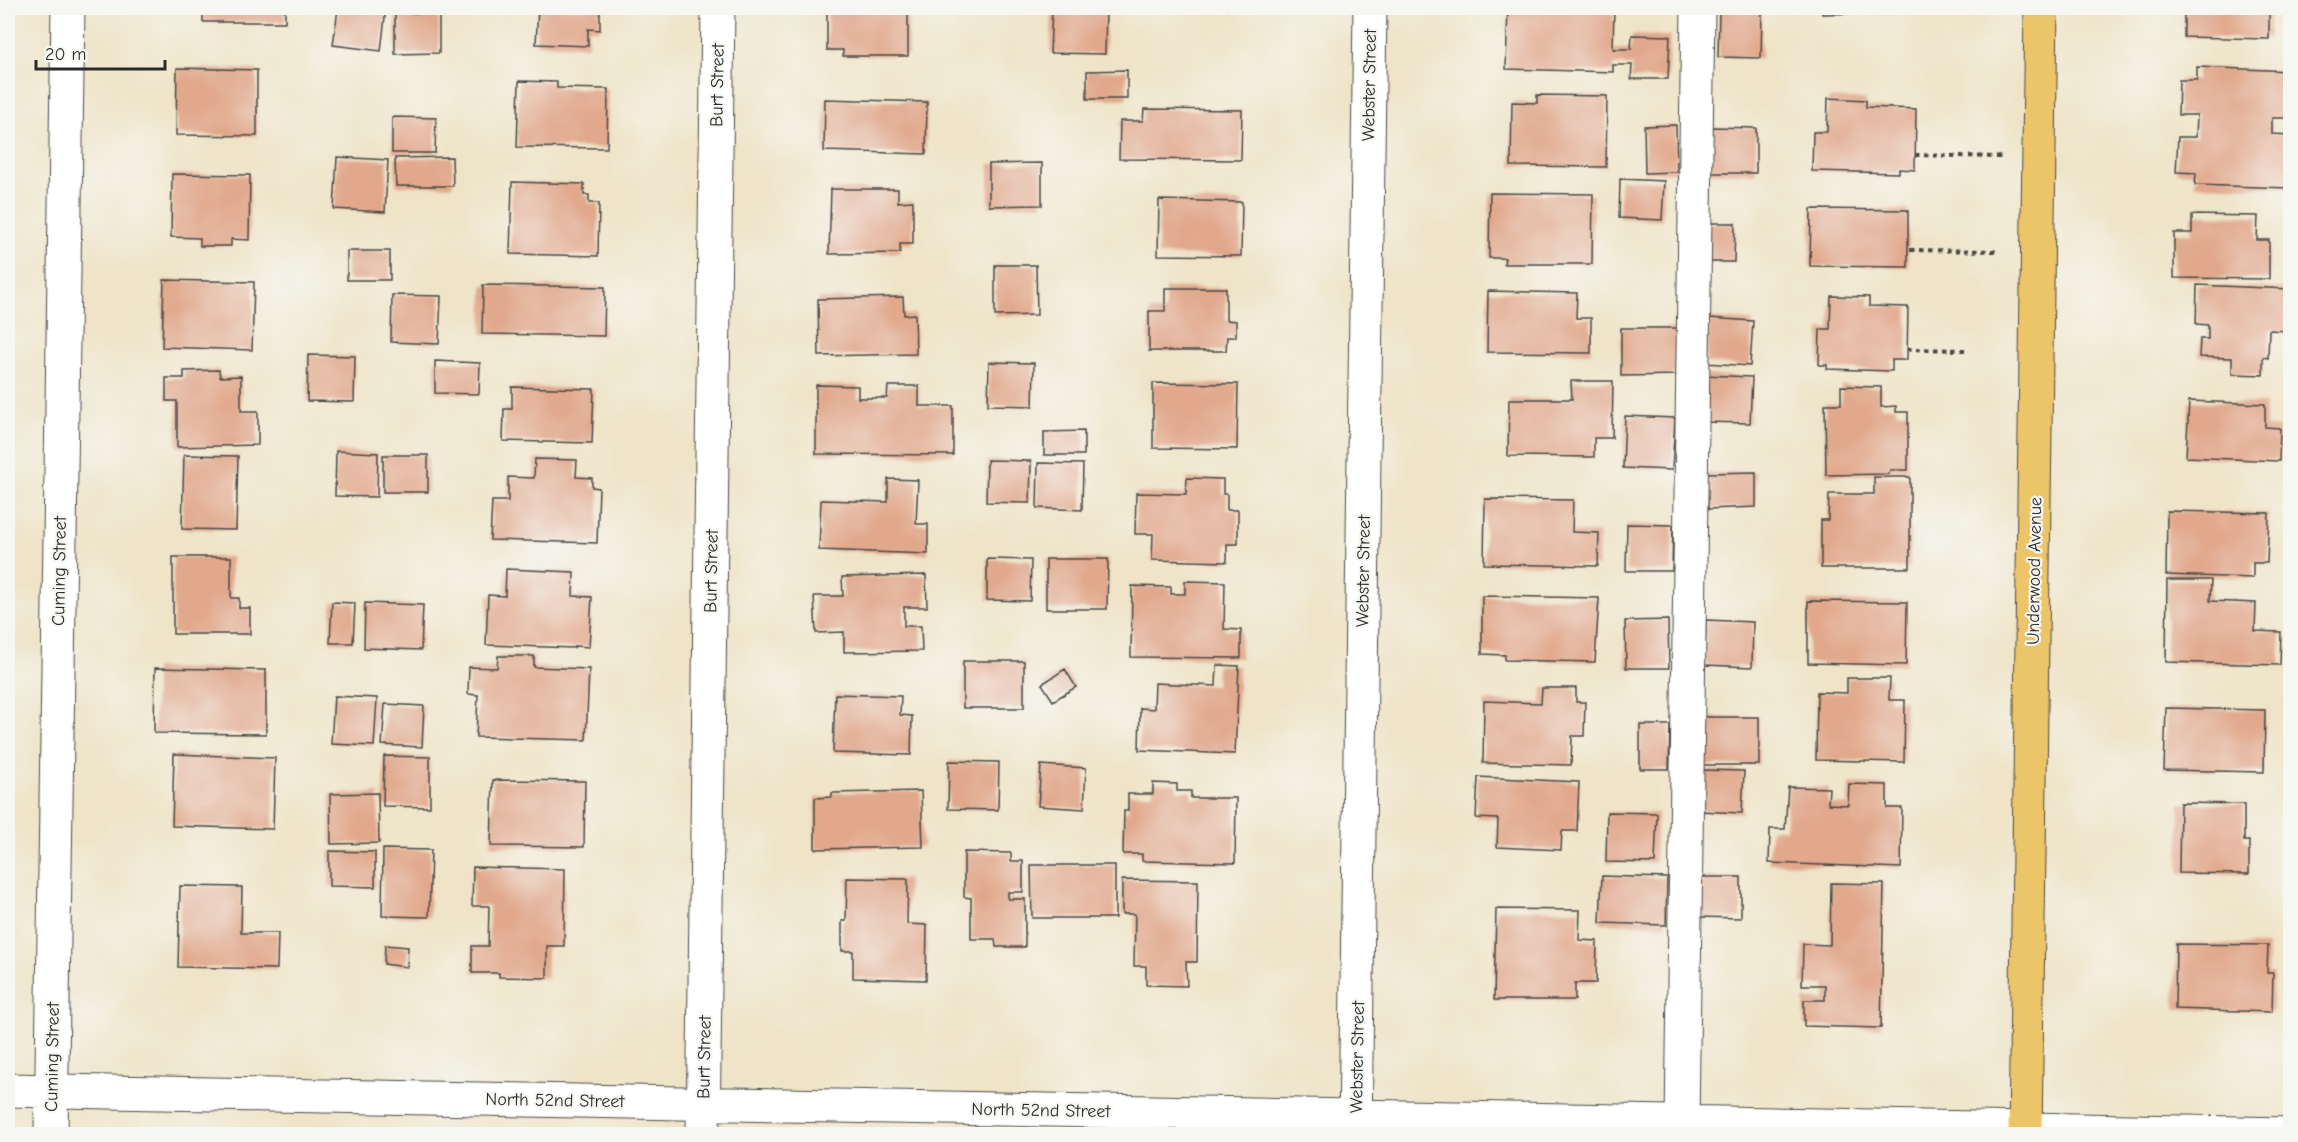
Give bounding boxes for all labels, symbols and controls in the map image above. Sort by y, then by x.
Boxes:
street label: Webster Street [1358,28,1381,141]
scale bar [36,33,165,71]
street label: Burt Street [706,42,729,127]
text: 20 m [45,44,86,65]
street label: Underwood Avenue [2023,497,2046,645]
street label: Webster Street [1352,514,1375,627]
street label: Cuming Street [48,515,71,626]
street label: Burt Street [700,528,723,613]
street label: Webster Street [1346,1000,1369,1113]
street label: Cuming Street [41,1001,64,1112]
street label: Burt Street [693,1014,716,1099]
street label: North 52nd Street [485,1089,626,1112]
street label: North 52nd Street [971,1099,1112,1122]

